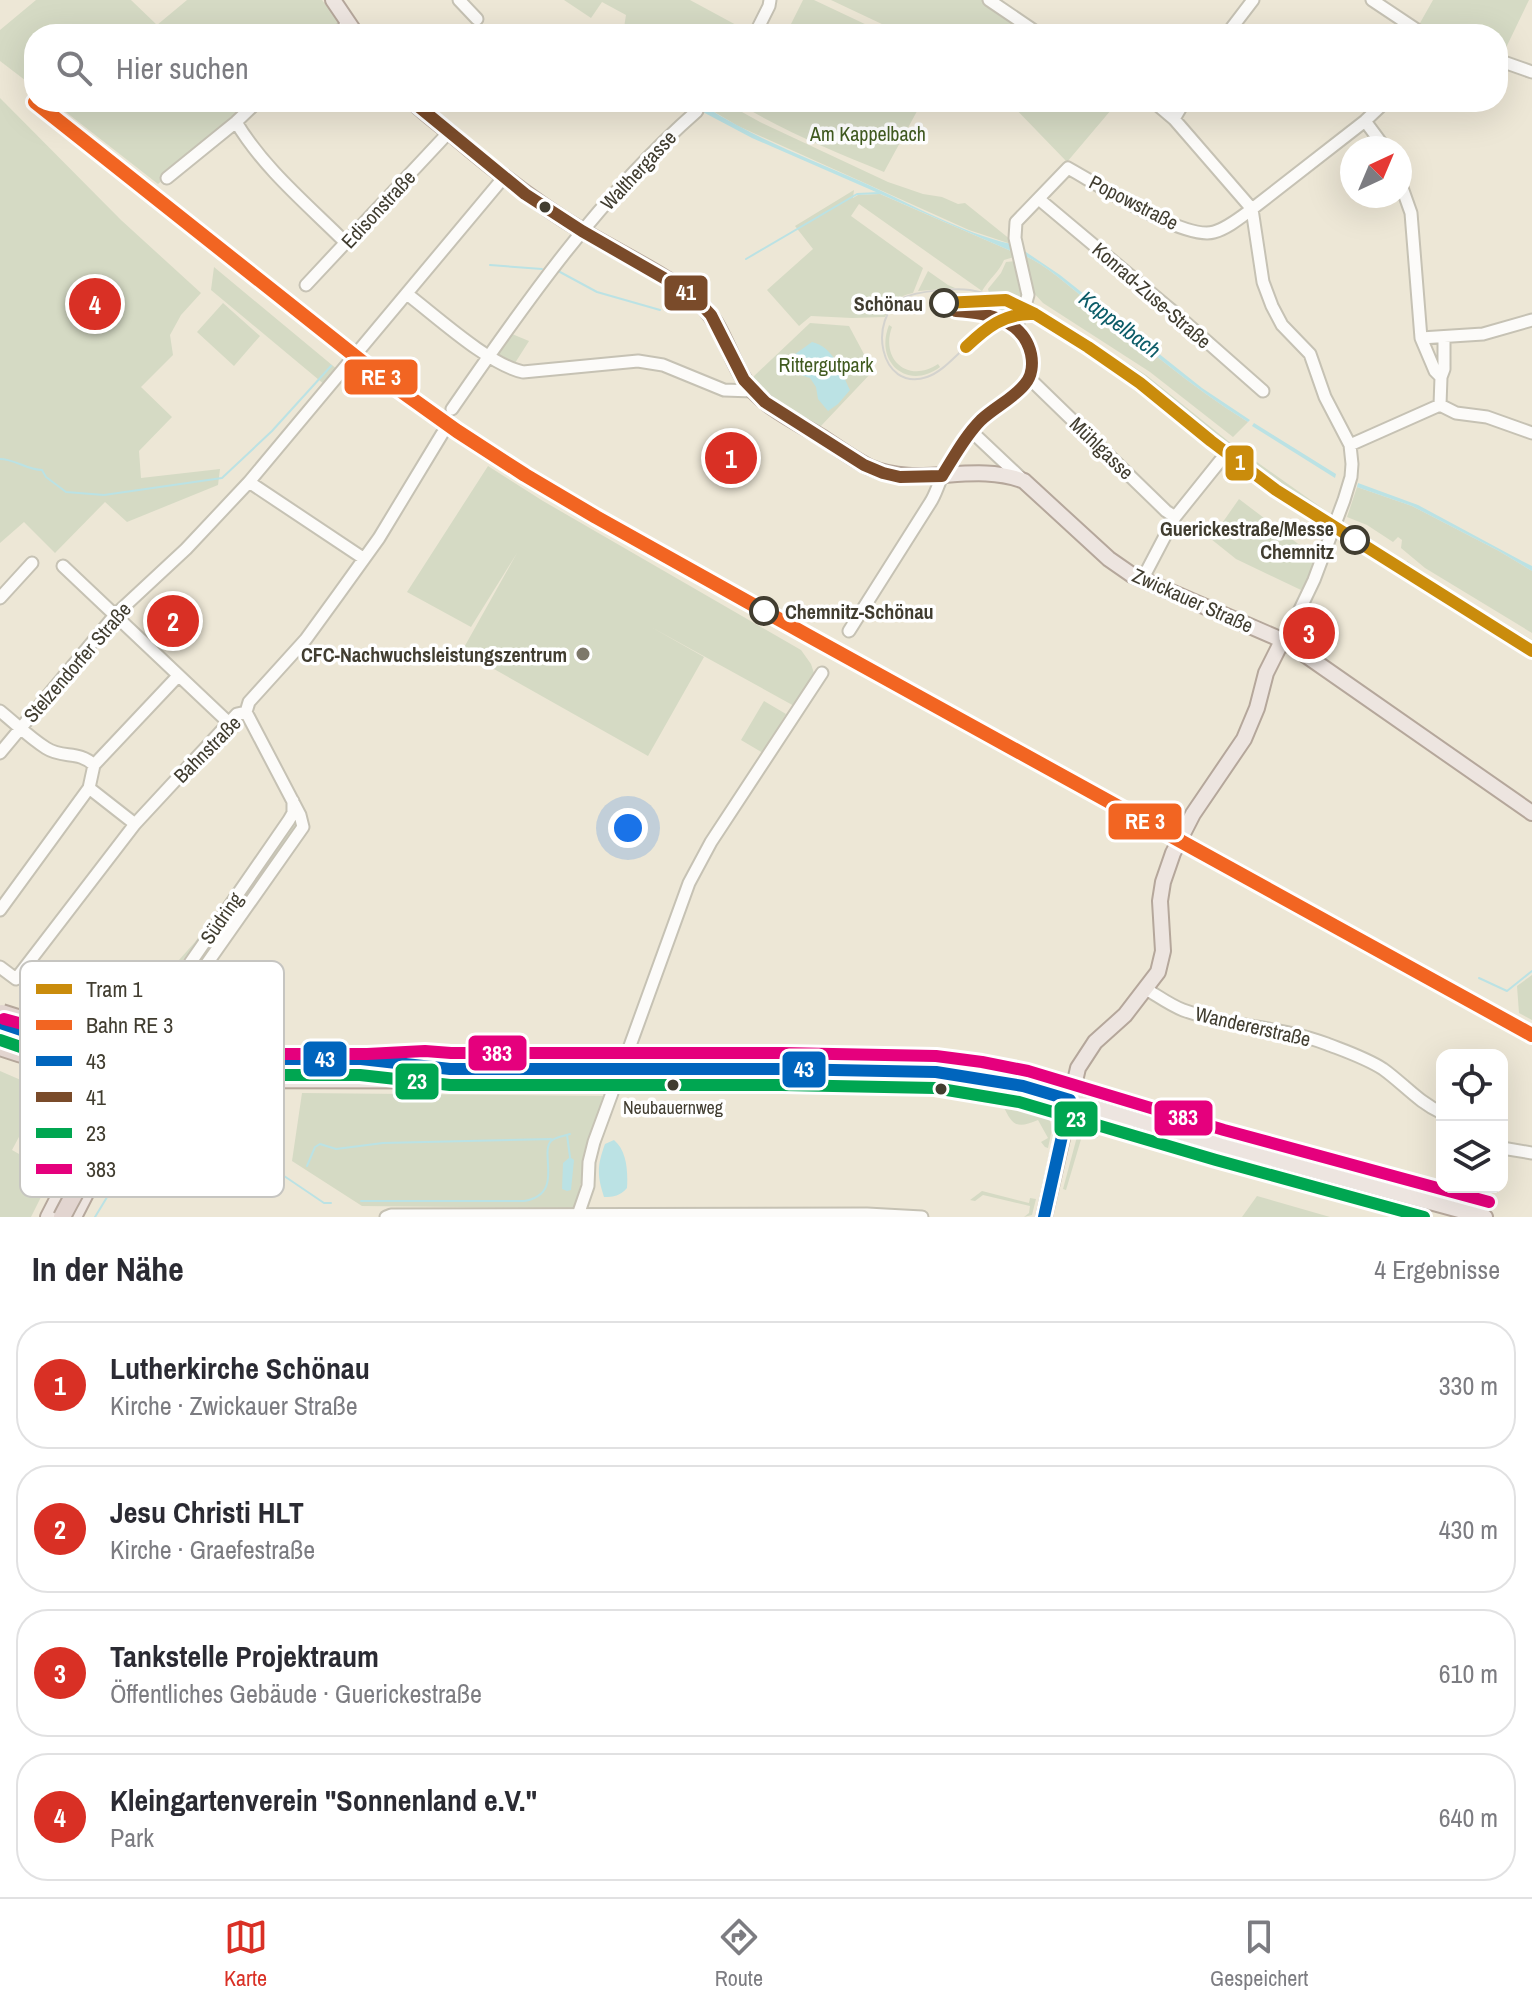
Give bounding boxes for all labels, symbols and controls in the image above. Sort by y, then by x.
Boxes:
search box [24,24,1508,112]
icon: search [52,46,96,90]
text: Hier suchen [116,48,249,88]
park label: Am Kappelbach [809,120,926,147]
street label: Walthergasse [594,124,682,216]
north arrow [1340,136,1412,208]
street label: Edisonstraße [335,164,421,254]
street label: Popowstraße [1085,168,1183,236]
unlabelled marker [537,199,553,215]
street label: Konrad-Zuse-Straße [1087,236,1217,354]
pin: 4 [69,274,121,334]
line badge: 41 [663,274,709,312]
text: 41 [676,277,697,307]
water label: Kappelbach [1073,283,1167,365]
marker: Schönau [930,289,958,317]
place label: Schönau [854,290,923,317]
park label: Rittergutpark [779,351,874,378]
line badge: RE 3 [343,358,419,396]
text: RE 3 [361,362,401,392]
street label: Mühlgasse [1064,411,1140,485]
pin: 1 [705,428,757,488]
line badge: 1 [1224,444,1255,482]
text: 1 [1235,447,1246,477]
place label: Guerickestraße/Messe Chemnitz [1160,515,1334,565]
marker: Guerickestraße/Messe Chemnitz [1341,526,1369,554]
street label: Zwickauer Straße [1128,561,1258,639]
pin: 2 [147,591,199,651]
street label: Stelzendorfer Straße [17,596,137,728]
marker: Chemnitz-Schönau [750,597,778,625]
place label: Chemnitz-Schönau [785,598,934,625]
pin: 3 [1283,603,1335,663]
place label: CFC-Nachwuchsleistungszentrum [301,641,567,668]
marker: CFC-Nachwuchsleistungszentrum [574,645,592,663]
street label: Bahnstraße [167,709,247,789]
line badge: RE 3 [1107,802,1183,841]
text: RE 3 [1125,806,1165,836]
your location [608,808,648,848]
street label: Südring [193,887,249,949]
legend [20,961,284,1197]
text: Tram 1 [86,974,142,1004]
street label: Wandererstraße [1193,1000,1313,1052]
text: Bahn RE 3 [86,1010,173,1040]
line badge: 383 [467,1034,528,1072]
text: 383 [482,1038,512,1068]
line badge: 43 [302,1040,348,1078]
text: 43 [315,1044,335,1074]
text: 43 [86,1046,106,1076]
map controls [1436,1049,1508,1193]
button: locate [1436,1049,1508,1121]
line badge: 43 [781,1050,827,1089]
text: 43 [794,1054,814,1084]
line badge: 23 [394,1062,440,1101]
text: 23 [407,1066,427,1096]
marker: Neubauernweg [665,1077,681,1093]
unlabelled marker [933,1081,949,1097]
text: 41 [86,1082,106,1112]
place label: Neubauernweg [623,1095,724,1120]
line badge: 383 [1153,1099,1214,1137]
line badge: 23 [1053,1100,1099,1138]
text: 383 [1168,1102,1198,1132]
text: 23 [1066,1104,1086,1134]
text: 23 [86,1118,106,1148]
button: layers [1436,1121,1508,1193]
text: 383 [86,1154,116,1184]
text: In der Nähe [32,1246,184,1292]
text: 4 Ergebnisse [1374,1252,1500,1287]
text: Lutherkirche Schönau [110,1348,370,1388]
text: 1 [54,1368,66,1403]
text: 330 m [1439,1368,1498,1403]
text: Kirche · Zwickauer Straße [110,1388,358,1423]
text: Jesu Christi HLT [110,1492,304,1532]
text: 2 [54,1512,66,1547]
text: 430 m [1439,1512,1498,1547]
text: Kirche · Graefestraße [110,1532,315,1567]
text: Tankstelle Projektraum [110,1636,379,1676]
text: 3 [54,1656,66,1691]
text: 610 m [1439,1656,1498,1691]
text: Öffentliches Gebäude · Guerickestraße [110,1676,482,1711]
text: Kleingartenverein "Sonnenland e.V." [110,1780,537,1820]
text: 4 [54,1800,66,1835]
text: 640 m [1439,1800,1498,1835]
text: Park [110,1820,154,1855]
tab: Karte [224,1915,268,1993]
tab: Route [715,1915,763,1993]
tab: Gespeichert [1210,1915,1308,1993]

